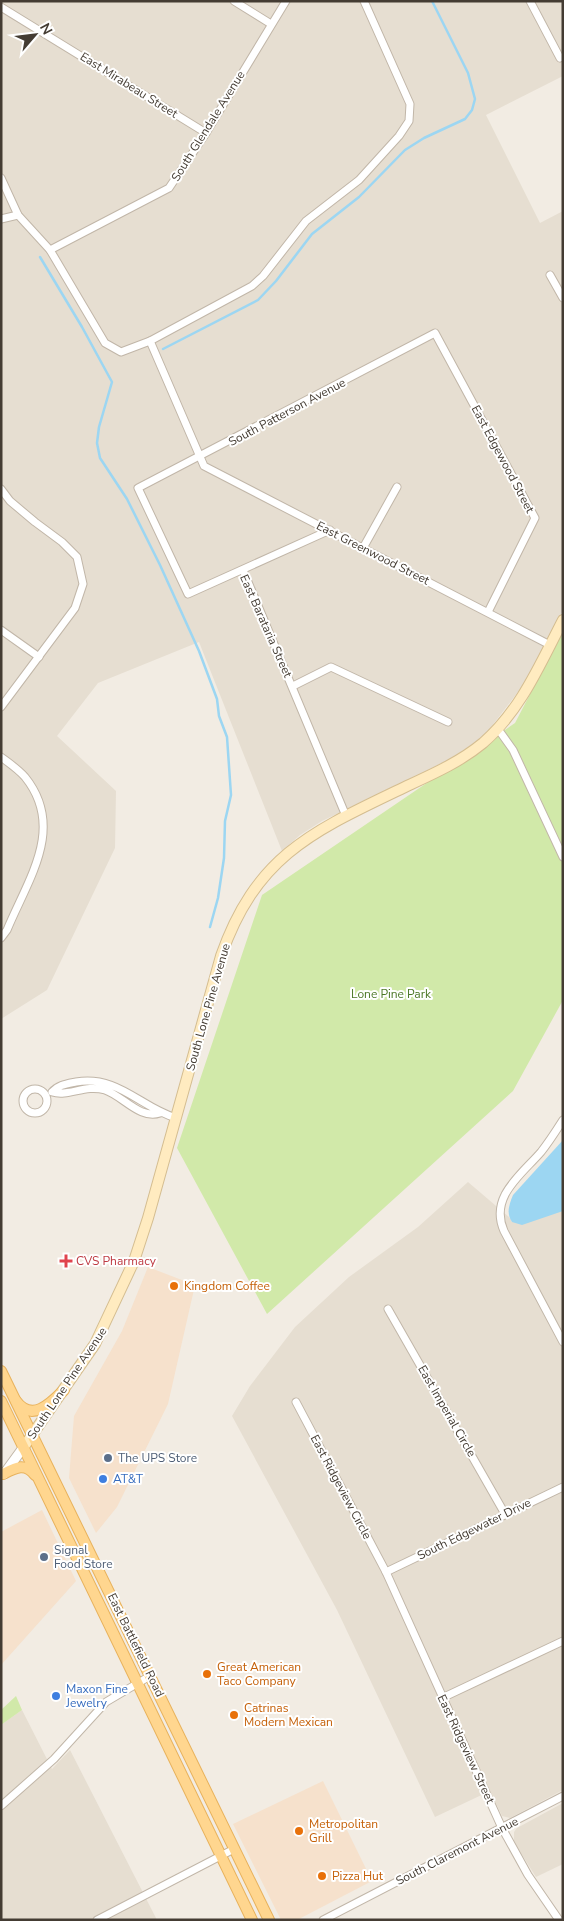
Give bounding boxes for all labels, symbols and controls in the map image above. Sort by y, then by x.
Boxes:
north arrow [10,10,60,60]
text: N [35,20,57,38]
street label: East Mirabeau Street [77,48,181,122]
street label: South Glendale Avenue [167,68,249,184]
street label: South Patterson Avenue [226,374,348,450]
street label: East Edgewood Street [468,402,539,516]
street label: East Greenwood Street [314,518,433,589]
street label: East Barataria Street [236,572,296,681]
street label: South Lone Pine Avenue [182,941,234,1073]
park label: Lone Pine Park [351,986,432,1002]
place label: CVS Pharmacy [76,1253,157,1269]
marker: CVS Pharmacy [60,1255,72,1267]
place label: Kingdom Coffee [184,1278,270,1294]
marker: Kingdom Coffee [168,1280,180,1292]
street label: South Lone Pine Avenue [24,1324,110,1442]
street label: East Imperial Circle [414,1362,480,1460]
street label: East Ridgeview Circle [307,1432,375,1542]
place label: The UPS Store [118,1450,197,1466]
marker: The UPS Store [102,1452,114,1464]
place label: AT&T [113,1471,144,1487]
marker: AT&T [97,1473,109,1485]
street label: South Edgewater Drive [414,1494,534,1564]
place label: Signal Food Store [54,1542,113,1572]
marker: Signal Food Store [38,1551,50,1563]
street label: East Battlefield Road [104,1591,168,1699]
place label: Great American Taco Company [217,1659,301,1689]
marker: Great American Taco Company [201,1668,213,1680]
place label: Maxon Fine Jewelry [65,1681,128,1711]
marker: Maxon Fine Jewelry [50,1690,62,1702]
street label: East Ridgeview Street [434,1692,499,1807]
place label: Catrinas Modern Mexican [244,1700,333,1730]
marker: Catrinas Modern Mexican [228,1709,240,1721]
street label: South Claremont Avenue [393,1813,521,1889]
place label: Metropolitan Grill [309,1816,378,1846]
marker: Metropolitan Grill [293,1825,305,1837]
place label: Pizza Hut [332,1868,384,1884]
marker: Pizza Hut [316,1870,328,1882]

